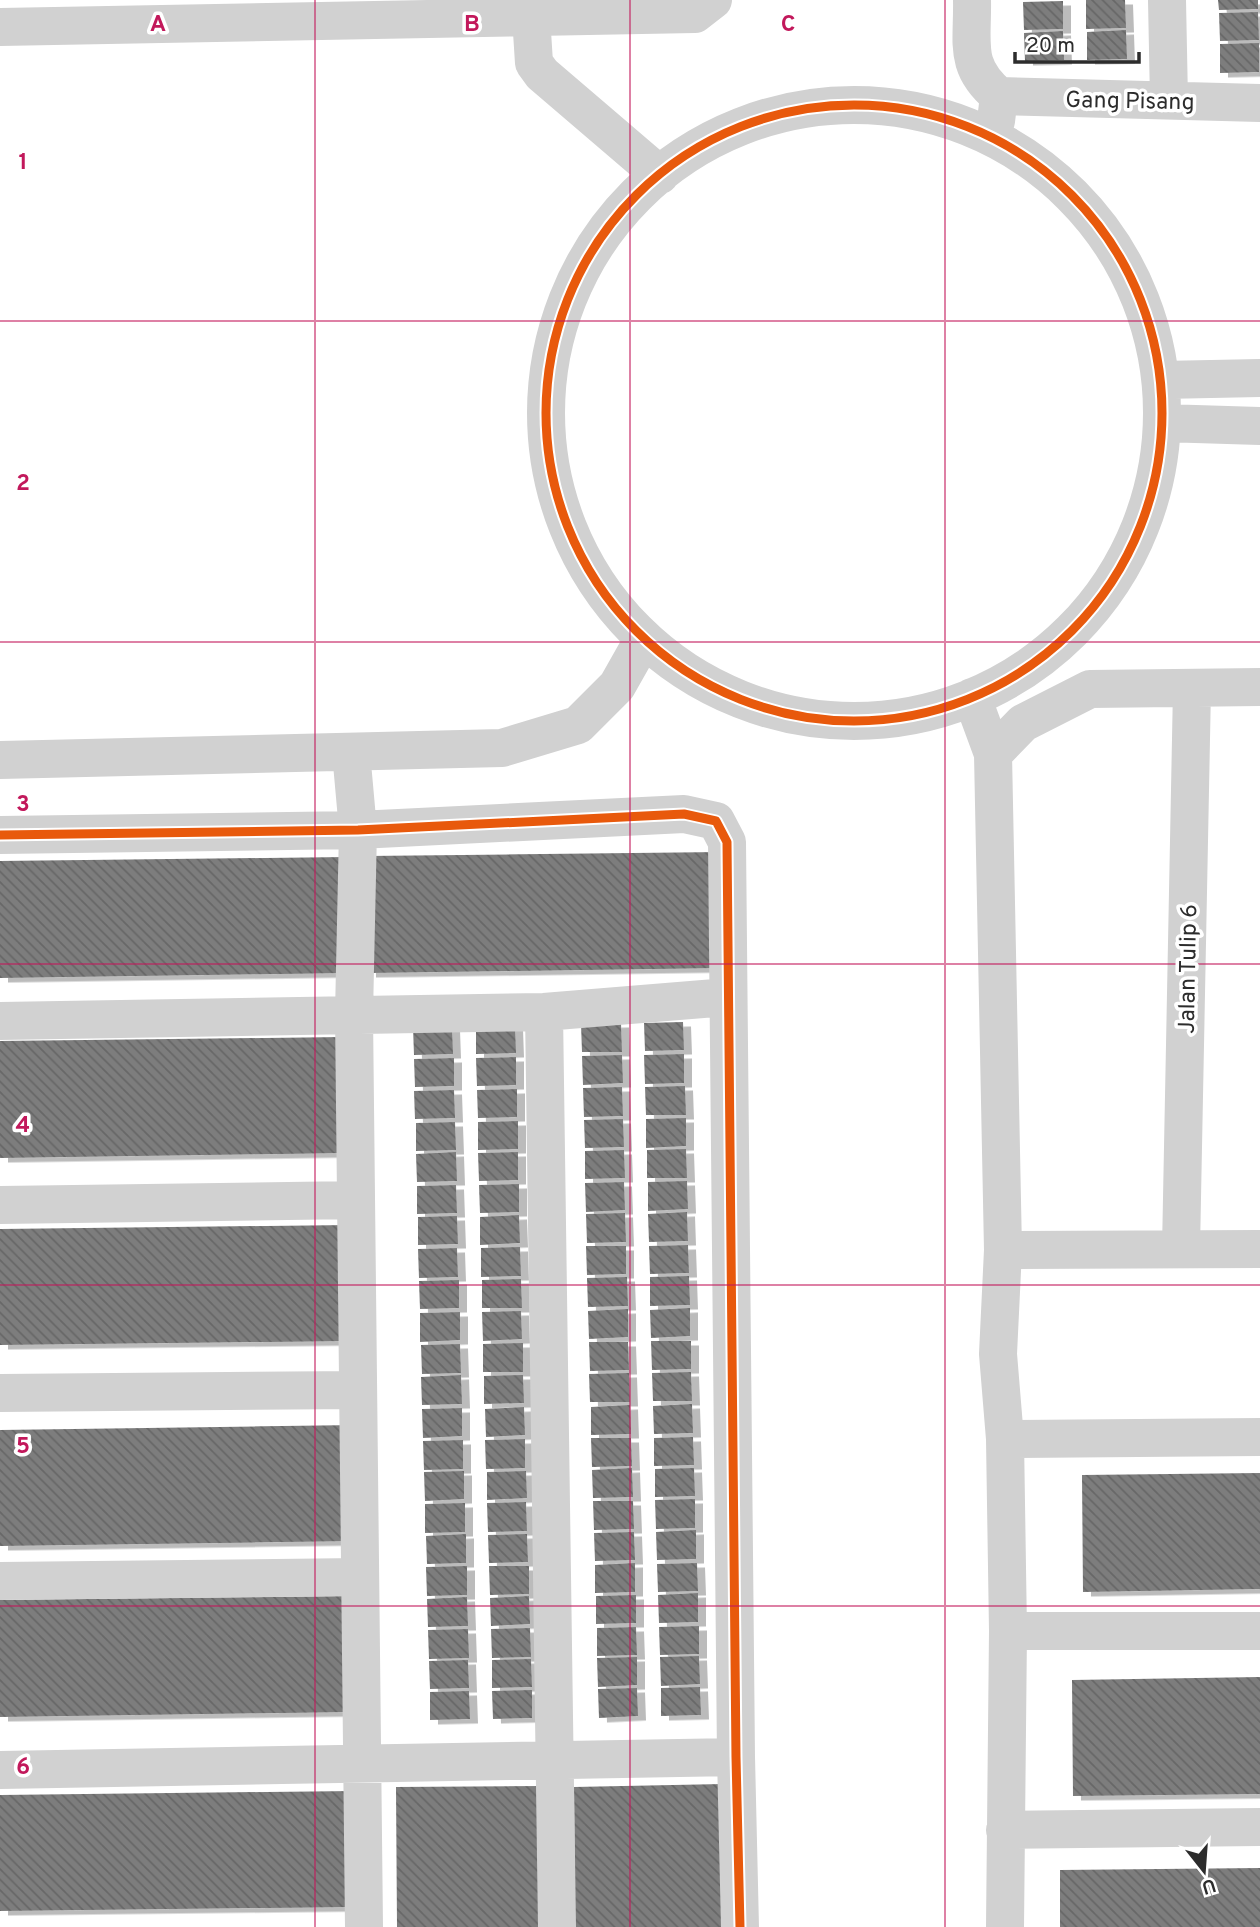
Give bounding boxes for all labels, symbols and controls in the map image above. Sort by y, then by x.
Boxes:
text: A [150,11,166,40]
text: B [464,11,480,40]
text: C [781,11,795,40]
scale bar [1015,21,1139,65]
text: 20 m [1026,33,1075,60]
street label: Gang Pisang [1065,87,1195,118]
text: 1 [18,149,28,178]
text: 2 [16,470,30,499]
text: 3 [16,791,30,820]
street label: Jalan Tulip 6 [1174,904,1205,1034]
text: 4 [16,1112,30,1141]
text: 5 [16,1433,30,1462]
text: 6 [16,1754,30,1783]
north arrow [1169,1836,1239,1906]
text: U [1198,1872,1218,1899]

